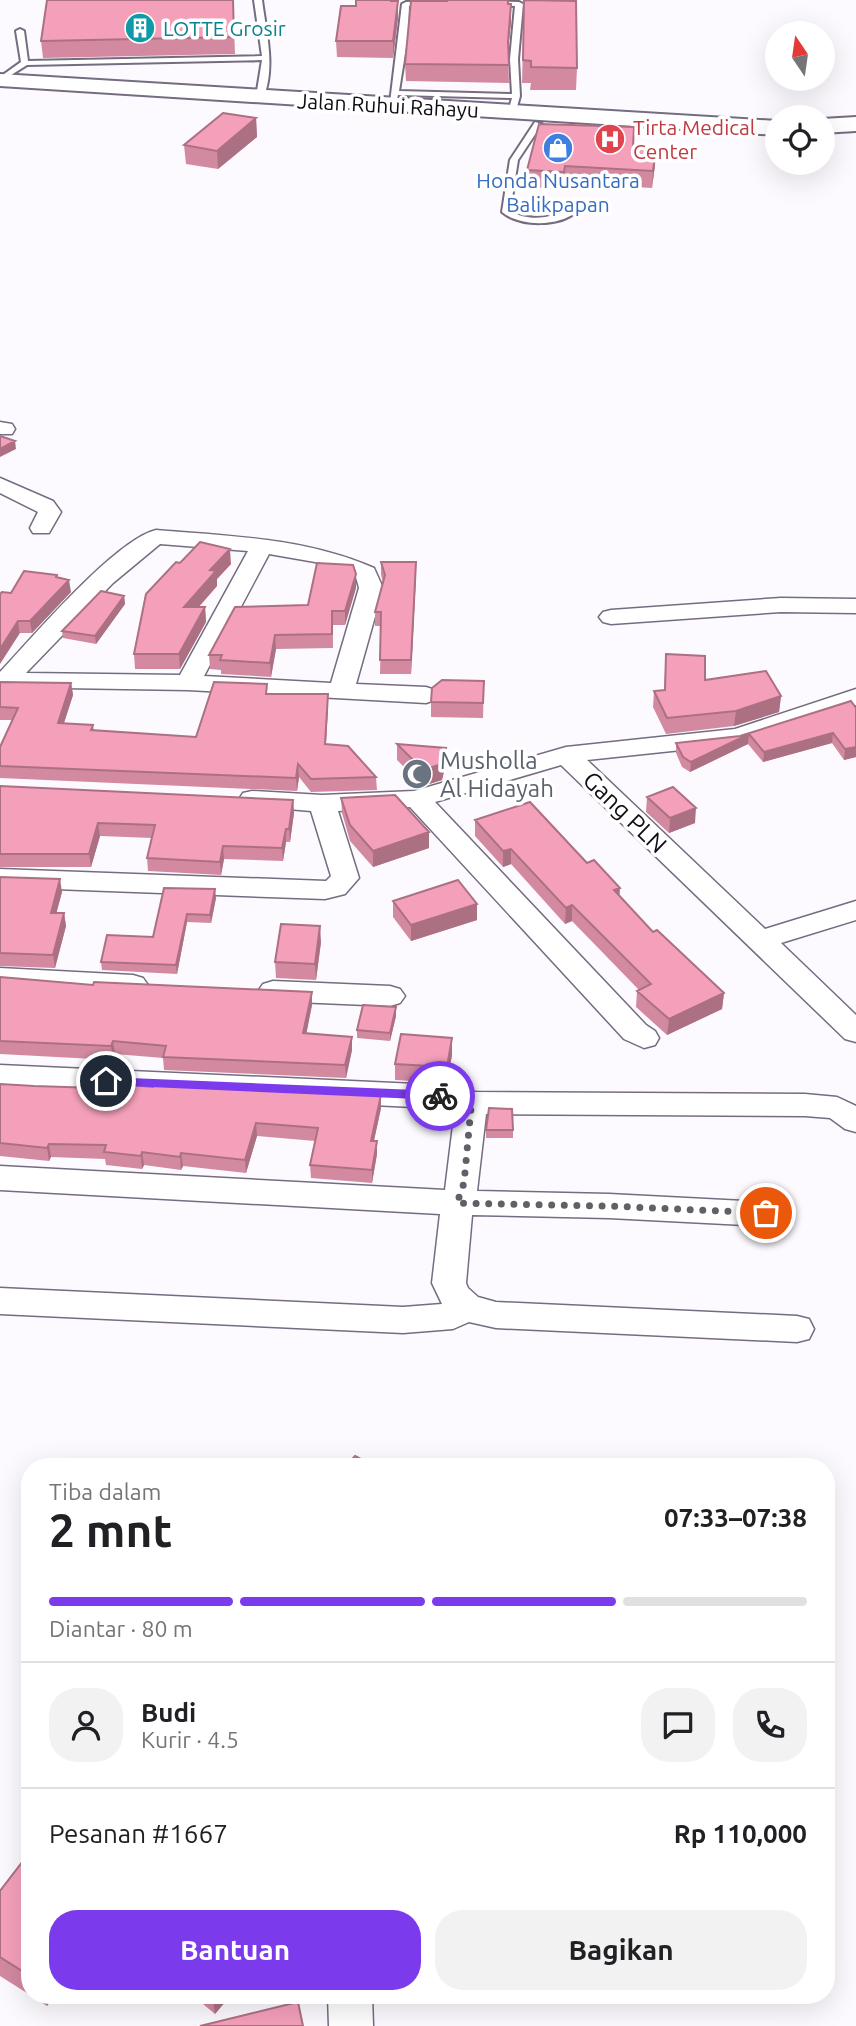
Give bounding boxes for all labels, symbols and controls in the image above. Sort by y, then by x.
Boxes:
building icon: LOTTE Grosir [123,11,157,45]
place label: LOTTE Grosir [163,16,286,40]
north arrow [765,21,835,91]
map controls [765,21,835,175]
street label: Jalan Ruhui Rahayu [297,88,479,122]
button: locate [765,105,835,175]
place label: Tirta Medical Center [633,115,755,163]
hospital icon: Tirta Medical Center [593,122,627,156]
shop icon: Honda Nusantara Balikpapan [541,131,575,165]
place label: Honda Nusantara Balikpapan [476,168,640,216]
place label: Musholla Al Hidayah [440,747,554,802]
mosque icon: Musholla Al Hidayah [400,757,434,791]
street label: Gang PLN [578,766,672,858]
pin [76,1051,136,1111]
courier [405,1061,475,1131]
icon: home [87,1062,125,1100]
icon: bike [421,1077,459,1115]
pin [736,1183,796,1243]
icon: bag [747,1194,785,1232]
text: Tiba dalam [49,1479,161,1504]
text: 07:33–07:38 [664,1503,807,1532]
text: 2 mnt [49,1504,172,1556]
text: Diantar · 80 m [49,1616,193,1641]
button: person [49,1688,123,1762]
button: chat [641,1688,715,1762]
button: phone [733,1688,807,1762]
text: Budi [141,1698,196,1727]
text: Kurir · 4.5 [141,1727,239,1752]
text: Pesanan #1667 [49,1819,228,1848]
text: Rp 110,000 [674,1819,807,1848]
button: Bantuan [49,1910,421,1990]
button: Bagikan [435,1910,807,1990]

